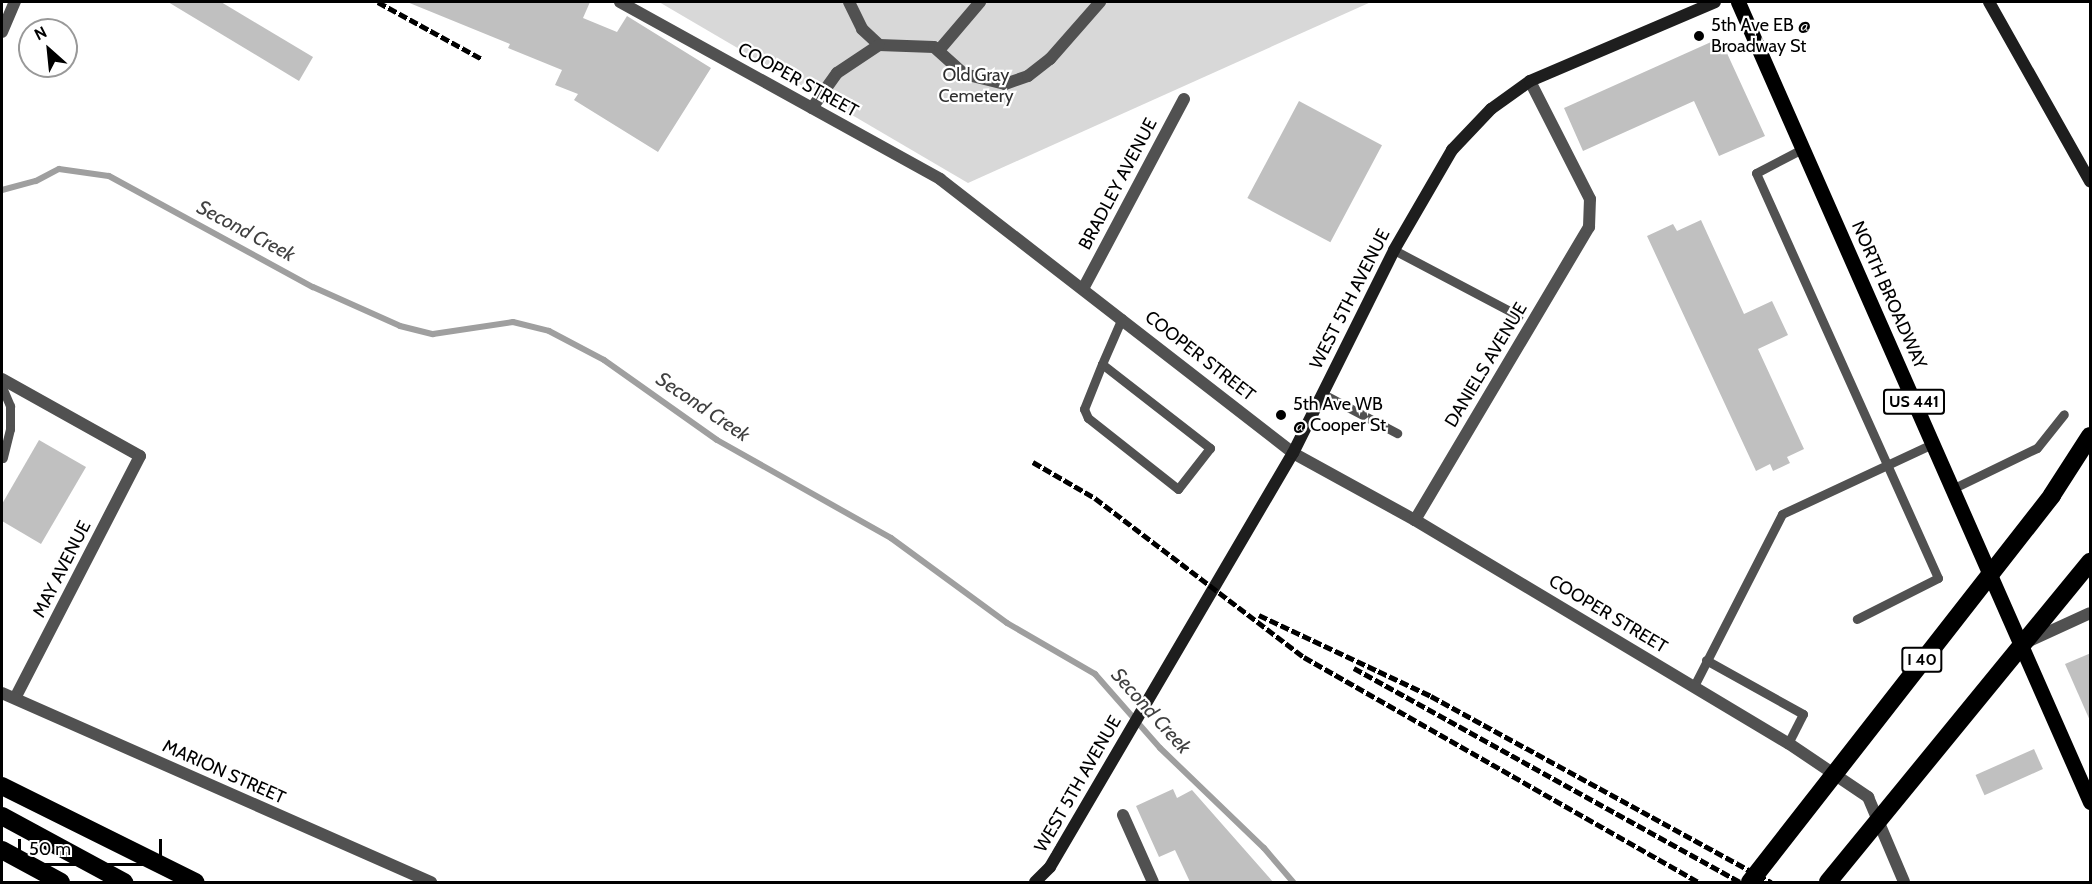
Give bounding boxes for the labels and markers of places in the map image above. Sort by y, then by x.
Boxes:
place label: 5th Ave EB @ Broadway St [1711,15,1811,57]
marker: 5th Ave EB @ Broadway St [1692,29,1706,43]
place label: 5th Ave WB @ Cooper St [1293,394,1386,436]
marker: 5th Ave WB @ Cooper St [1274,408,1288,422]

